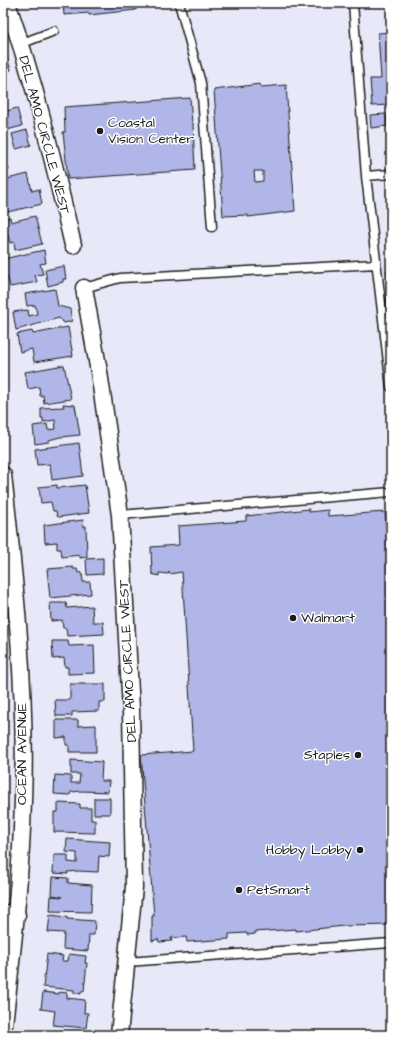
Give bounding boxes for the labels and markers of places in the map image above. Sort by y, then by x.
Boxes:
place label: Coastal Vision Center [108,113,194,149]
marker: Coastal Vision Center [95,126,105,136]
place label: Walmart [301,608,355,628]
marker: Walmart [288,613,298,623]
place label: Staples [304,745,350,765]
marker: Staples [353,750,363,760]
place label: Hobby Lobby [266,840,352,860]
marker: Hobby Lobby [355,845,365,855]
place label: PetSmart [247,880,310,900]
marker: PetSmart [234,885,244,895]

